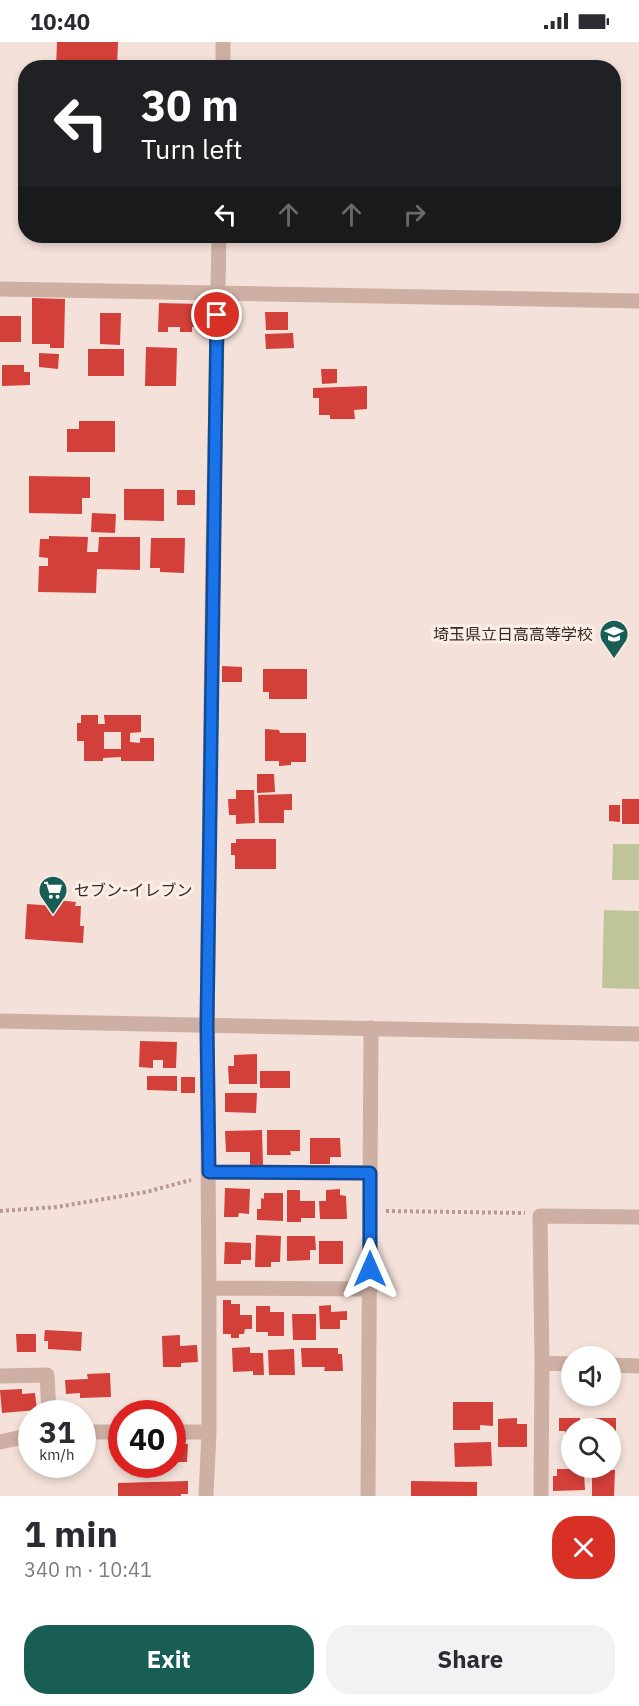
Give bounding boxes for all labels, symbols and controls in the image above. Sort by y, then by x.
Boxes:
text: 10:40 [30,7,90,36]
text: 30 m [141,78,239,133]
icon: left [42,84,120,162]
text: Turn left [141,131,242,166]
icon: left [209,198,242,231]
icon: ahead [272,198,305,231]
icon: ahead [335,198,368,231]
icon: right [398,198,431,231]
pin [191,289,242,340]
icon: arrive [200,298,233,331]
school or university icon: 埼玉県立日高高等学校 [598,618,630,660]
place label: 埼玉県立日高高等学校 [433,624,593,644]
supermarket icon: セブン-イレブン [37,874,69,916]
place label: セブン-イレブン [74,880,192,900]
position arrow [338,1237,402,1301]
map controls [561,1346,621,1478]
button: sound [561,1346,621,1406]
speed limit sign: 40 [108,1400,186,1478]
text: 31 [39,1412,75,1451]
button: search [561,1418,621,1478]
text: km/h [39,1445,75,1464]
text: 1 min [24,1510,118,1557]
button: close [552,1516,615,1579]
text: 340 m · 10:41 [24,1556,152,1583]
button: Exit [24,1625,314,1694]
button: Share [326,1625,615,1694]

